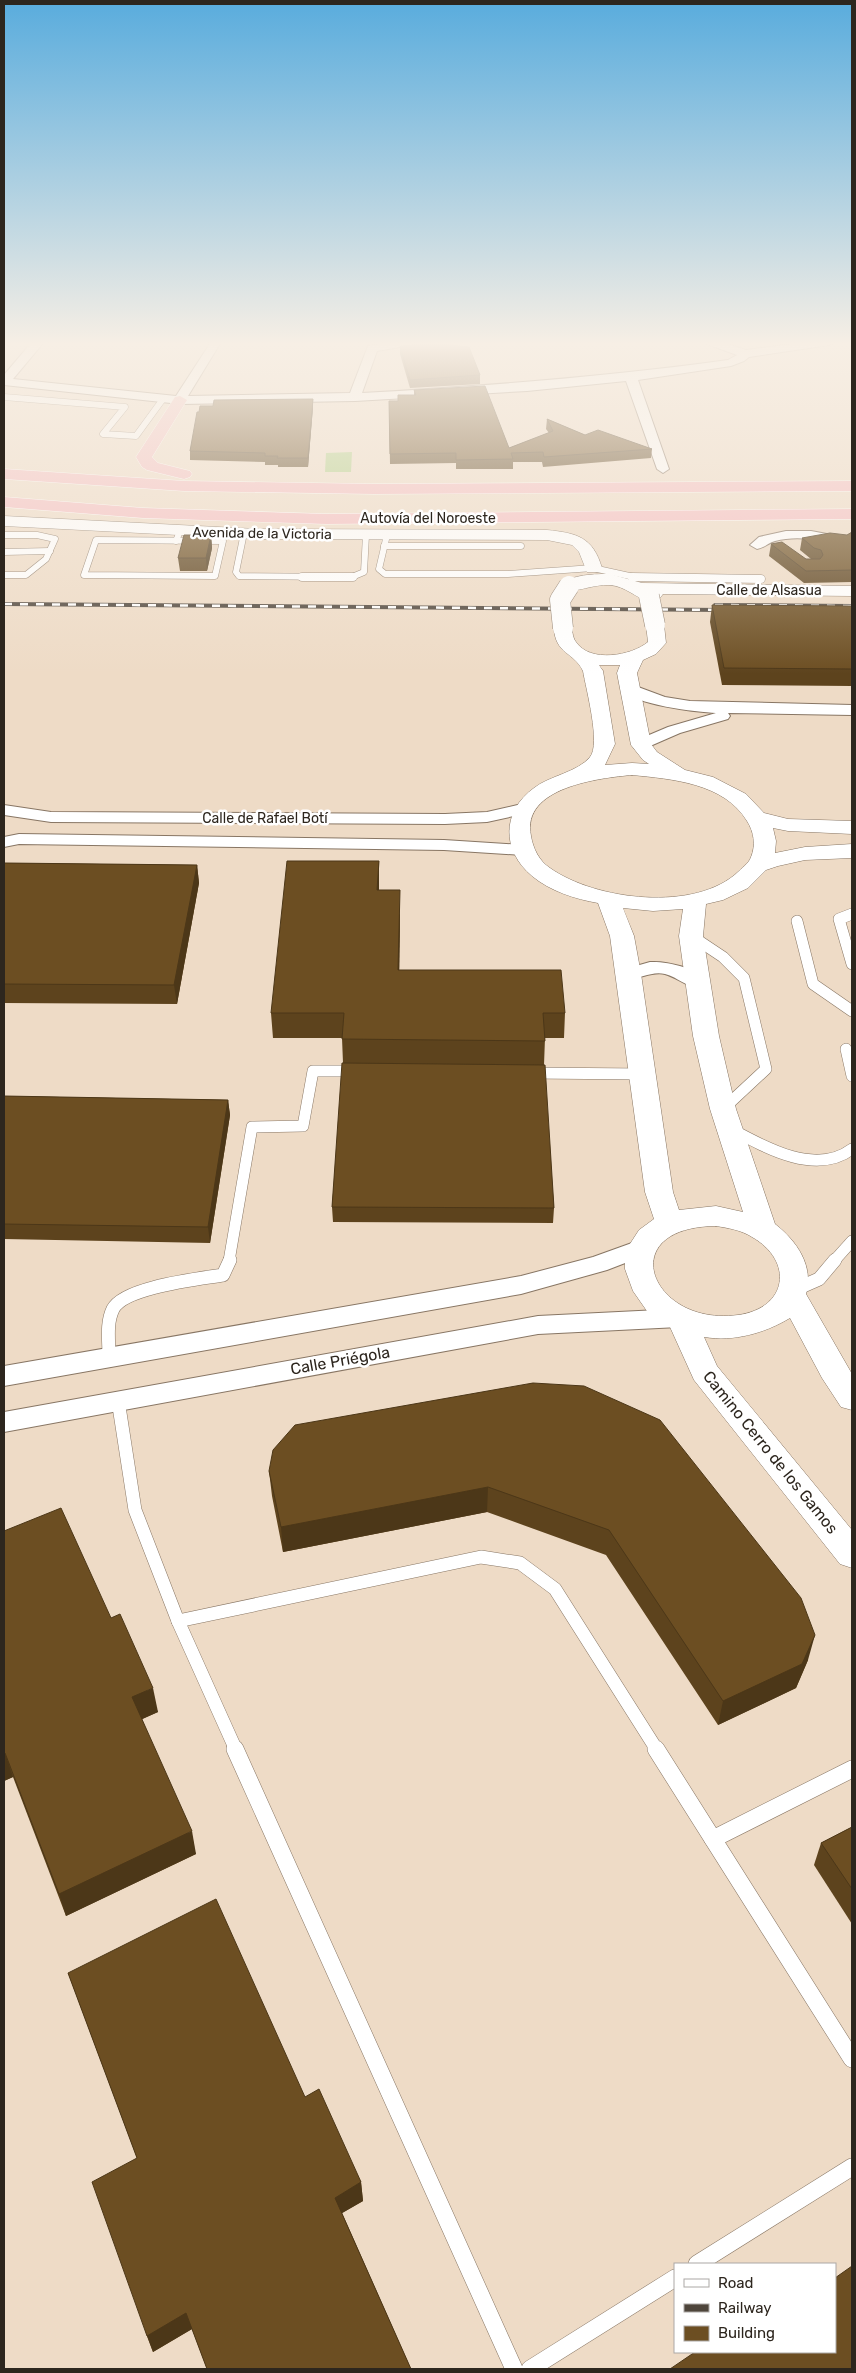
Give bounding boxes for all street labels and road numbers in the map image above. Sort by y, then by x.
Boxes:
street label: Autovía del Noroeste [360,510,496,527]
street label: Avenida de la Victoria [192,524,332,543]
street label: Calle de Alsasua [716,582,822,599]
street label: Calle de Rafael Botí [202,810,328,827]
street label: Calle Priégola [289,1342,391,1379]
street label: Camino Cerro de los Gamos [699,1367,842,1538]

